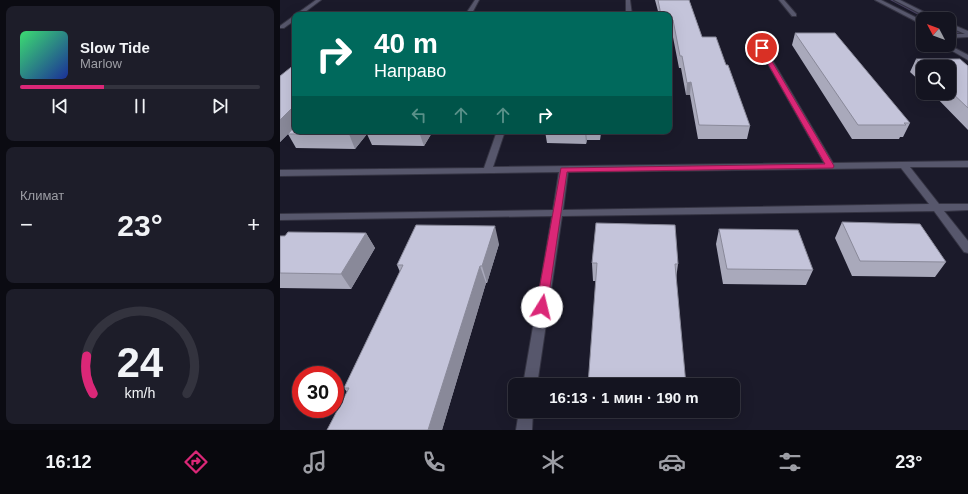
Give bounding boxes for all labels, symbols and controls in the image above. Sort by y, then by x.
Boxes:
north arrow [916,12,956,52]
map controls [916,12,956,100]
icon: right [308,28,360,80]
text: 40 m [374,28,438,59]
pin [745,31,779,65]
icon: arrive [751,37,773,59]
text: Slow Tide [80,39,150,56]
text: Marlow [80,56,122,71]
button: search [916,60,956,100]
text: Направо [374,61,446,81]
icon: previous [49,95,71,117]
icon: pause [129,95,151,117]
icon: next [209,95,231,117]
icon: left [408,104,430,126]
icon: ahead [450,104,472,126]
icon: ahead [492,104,514,126]
icon: right [534,104,556,126]
text: Климат [20,188,64,203]
text: 23° [117,209,163,242]
text: − [20,212,33,237]
text: + [247,212,260,237]
position arrow [521,286,563,328]
text: 24 [117,339,163,386]
speed limit sign: 30 [292,366,344,418]
text: km/h [125,385,156,401]
text: 16:13 · 1 мин · 190 m [549,389,699,406]
icon: directions [182,448,210,476]
icon: music [301,448,329,476]
icon: phone [420,448,448,476]
icon: climate [539,448,567,476]
icon: car [658,448,686,476]
icon: filters [776,448,804,476]
text: 16:12 [45,452,91,472]
text: 23° [895,452,922,472]

